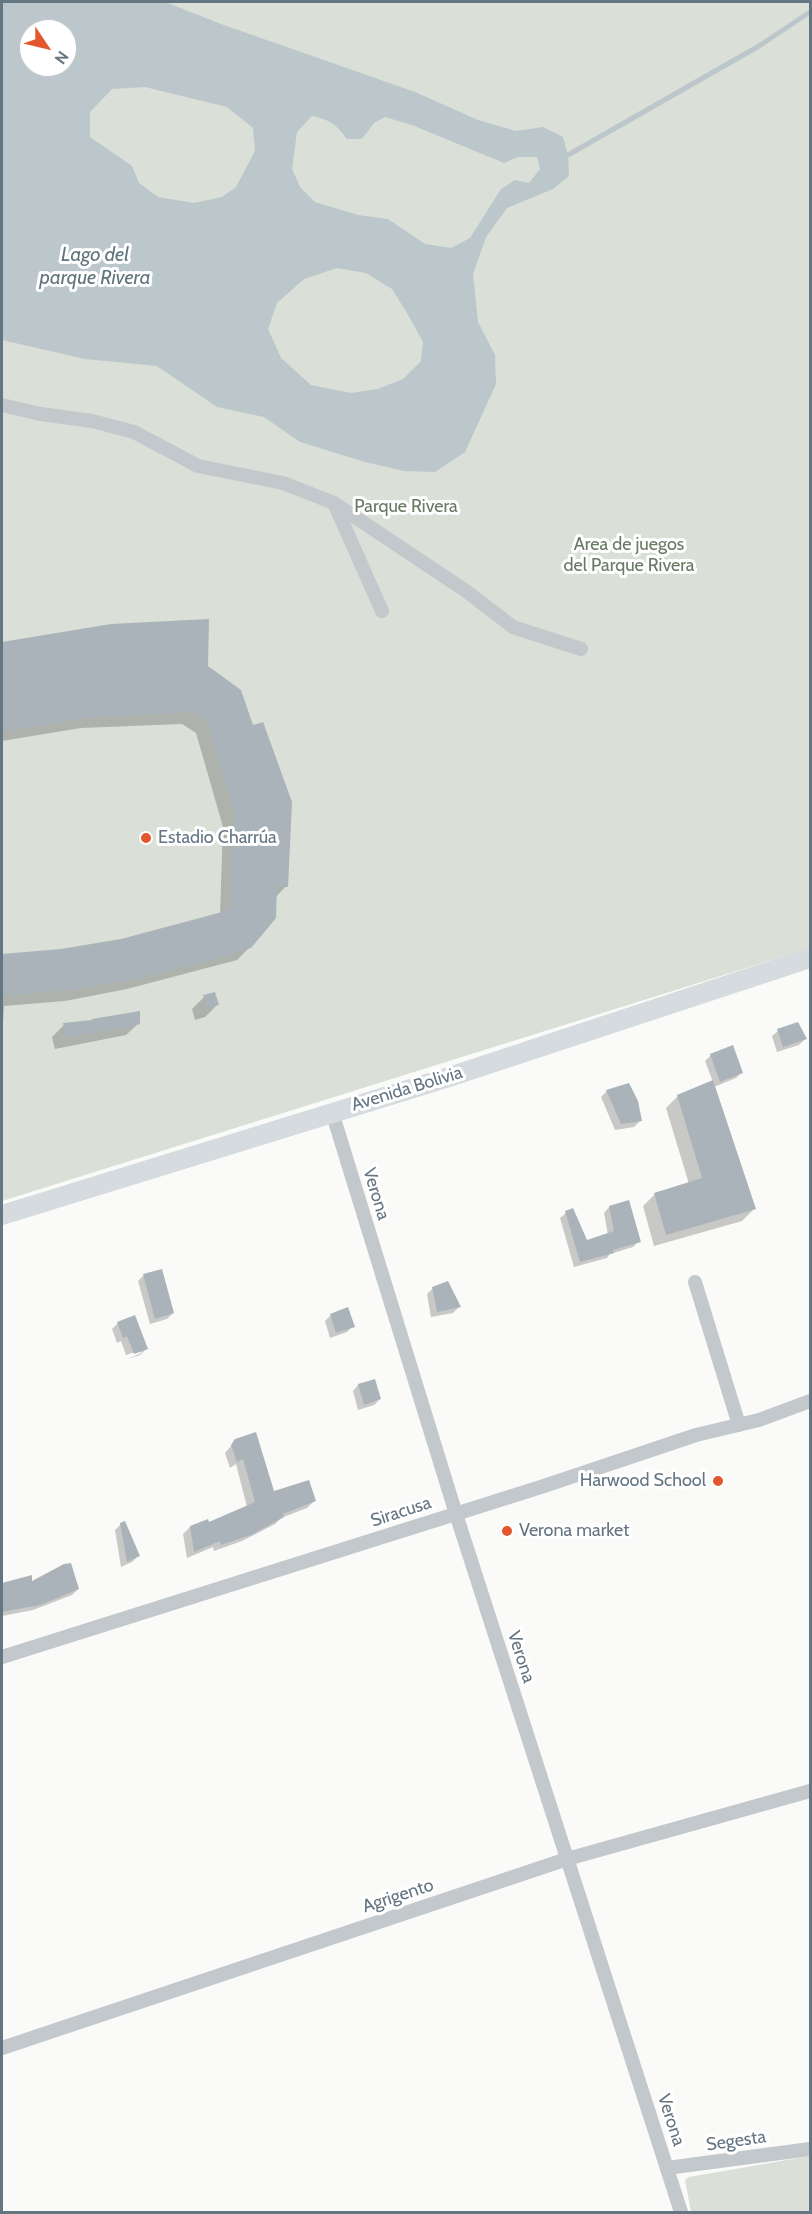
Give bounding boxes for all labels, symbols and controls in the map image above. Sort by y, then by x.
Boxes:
north arrow [18,18,78,78]
text: N [50,47,73,68]
water label: Lago del parque Rivera [40,243,150,290]
park label: Parque Rivera [354,496,458,518]
park label: Area de juegos del Parque Rivera [563,534,695,576]
place label: Estadio Charrúa [158,827,277,849]
marker: Estadio Charrúa [139,831,153,845]
street label: Avenida Bolivia [349,1062,465,1116]
street label: Verona [358,1165,394,1223]
place label: Harwood School [580,1470,706,1492]
marker: Harwood School [711,1474,725,1488]
street label: Siracusa [368,1492,434,1532]
place label: Verona market [519,1520,629,1542]
marker: Verona market [500,1524,514,1538]
street label: Verona [503,1628,539,1686]
street label: Agrigento [360,1874,436,1918]
street label: Verona [653,2091,689,2149]
street label: Segesta [705,2126,767,2156]

